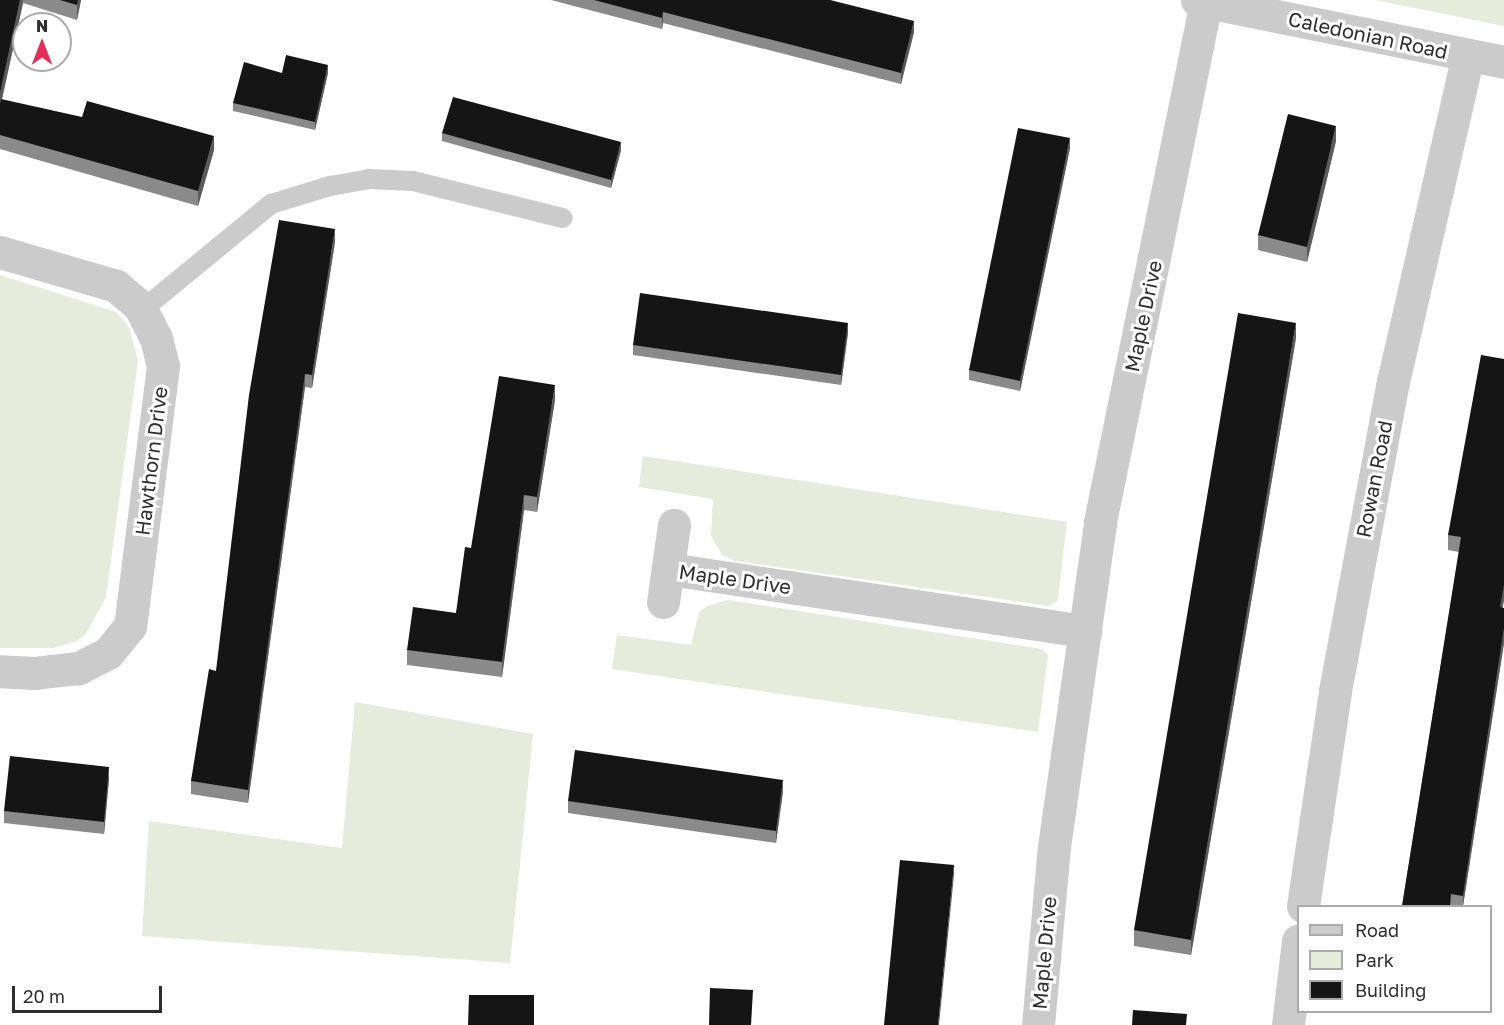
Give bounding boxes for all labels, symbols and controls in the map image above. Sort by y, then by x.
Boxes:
street label: Caledonian Road [1286,6,1450,64]
north arrow [12,12,72,72]
text: N [36,16,48,36]
street label: Maple Drive [1119,258,1167,374]
street label: Hawthorn Drive [130,385,172,537]
street label: Rowan Road [1351,418,1397,540]
street label: Maple Drive [677,559,793,599]
street label: Maple Drive [1027,896,1061,1010]
legend [1297,905,1492,1013]
text: Road [1355,919,1399,941]
text: Park [1355,949,1394,971]
scale bar [15,974,165,1012]
text: Building [1355,979,1426,1001]
text: 20 m [23,985,65,1007]

